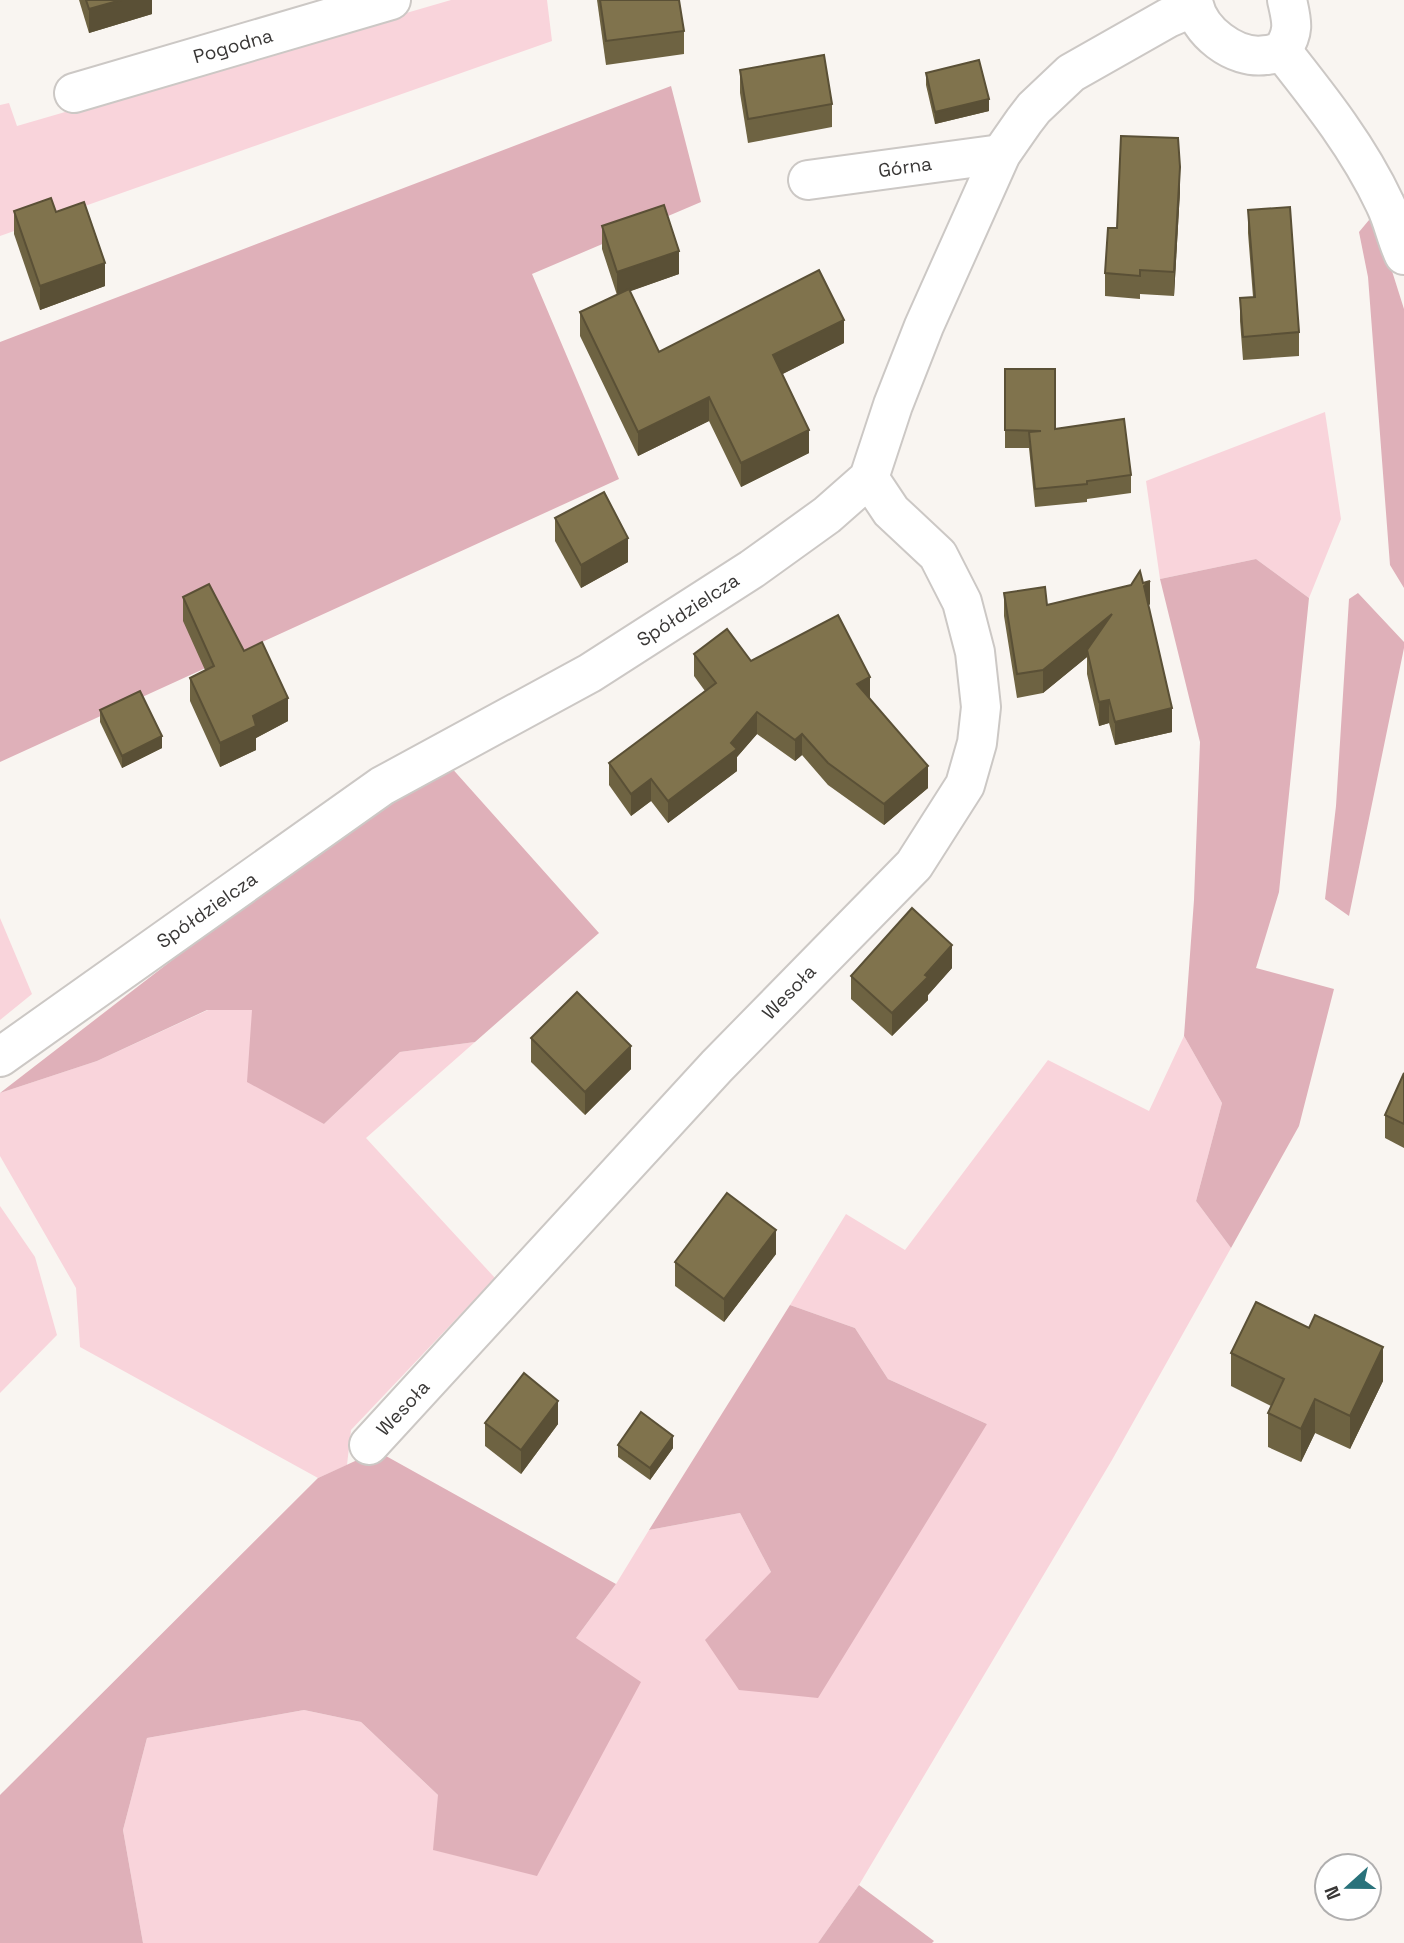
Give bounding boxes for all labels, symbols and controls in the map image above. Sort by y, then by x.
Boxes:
street label: Pogodna [190,23,276,69]
street label: Górna [877,151,934,183]
street label: Spółdzielcza [632,568,744,652]
street label: Spółdzielcza [152,866,262,954]
street label: Wesoła [757,959,821,1025]
street label: Wesoła [371,1375,435,1441]
north arrow [1313,1852,1383,1922]
text: N [1319,1882,1347,1903]

